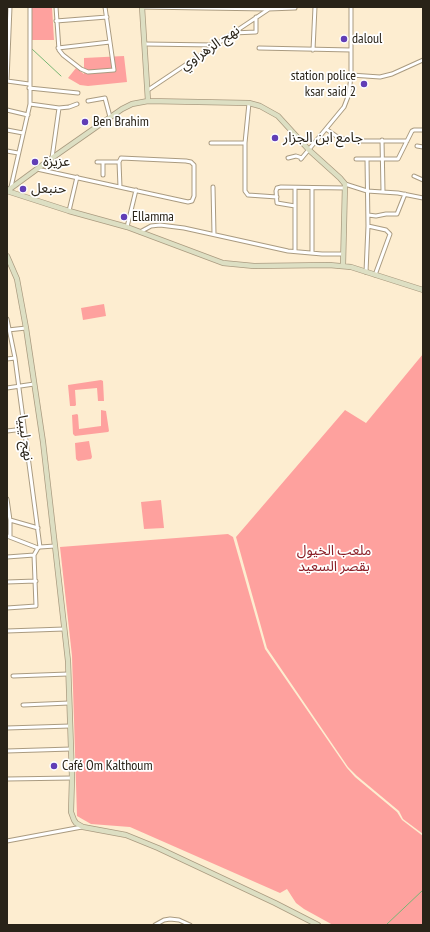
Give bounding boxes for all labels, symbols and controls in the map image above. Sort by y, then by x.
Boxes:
street label: نهج الزهراوي [177,22,243,74]
place label: daloul [352,31,382,47]
marker: daloul [339,34,349,44]
place label: station police ksar said 2 [291,68,356,100]
marker: station police ksar said 2 [359,79,369,89]
place label: Ben Brahim [93,114,149,130]
marker: Ben Brahim [80,117,90,127]
place label: جامع ابن الجزار [283,130,363,146]
marker: جامع ابن الجزار [270,133,280,143]
place label: عزيزة [43,154,70,170]
marker: عزيزة [30,157,40,167]
place label: حنبعل [31,181,66,197]
marker: حنبعل [18,184,28,194]
place label: Ellamma [132,209,174,225]
marker: Ellamma [119,212,129,222]
street label: نهج ليبيا [13,414,37,462]
park label: ملعب الخيول بقصر السعيد [297,543,371,576]
place label: Café Om Kalthoum [62,758,153,774]
marker: Café Om Kalthoum [49,761,59,771]

